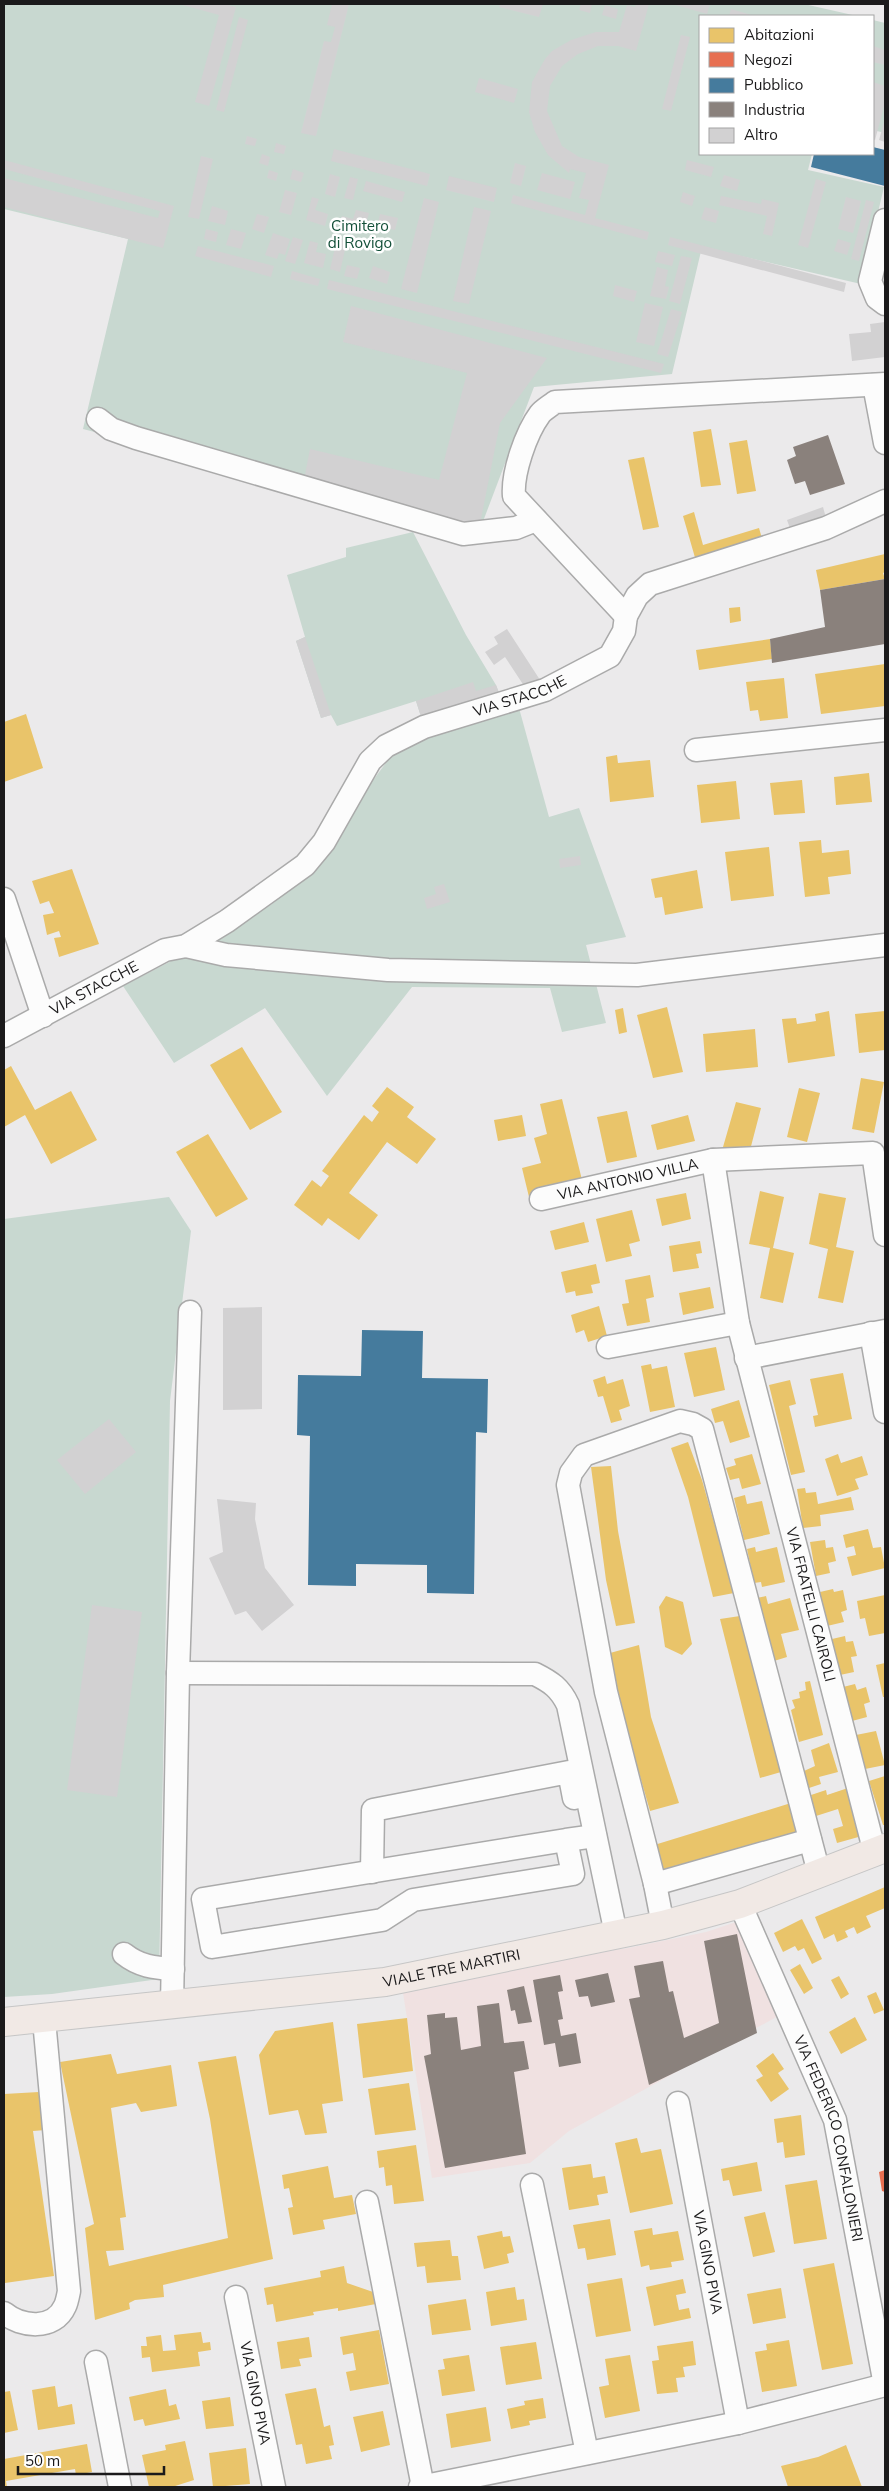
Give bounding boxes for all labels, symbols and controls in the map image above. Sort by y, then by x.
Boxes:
legend [699,15,874,155]
text: Abitazioni [744,25,814,44]
text: Negozi [744,50,792,69]
text: Pubblico [744,75,803,94]
text: Industria [744,100,805,119]
text: Altro [744,125,778,144]
park label: Cimitero di Rovigo [328,216,392,252]
street label: VIA STACCHE [471,670,570,720]
street label: VIA STACCHE [46,956,141,1019]
street label: VIA ANTONIO VILLA [556,1154,700,1204]
street label: VIA FRATELLI CAIROLI [782,1525,840,1684]
street label: VIALE TRE MARTIRI [381,1945,522,1991]
street label: VIA FEDERICO CONFALONIERI [790,2032,868,2243]
street label: VIA GINO PIVA [689,2209,727,2316]
street label: VIA GINO PIVA [236,2340,275,2446]
scale bar [18,2444,164,2476]
text: 50 m [25,2451,60,2470]

